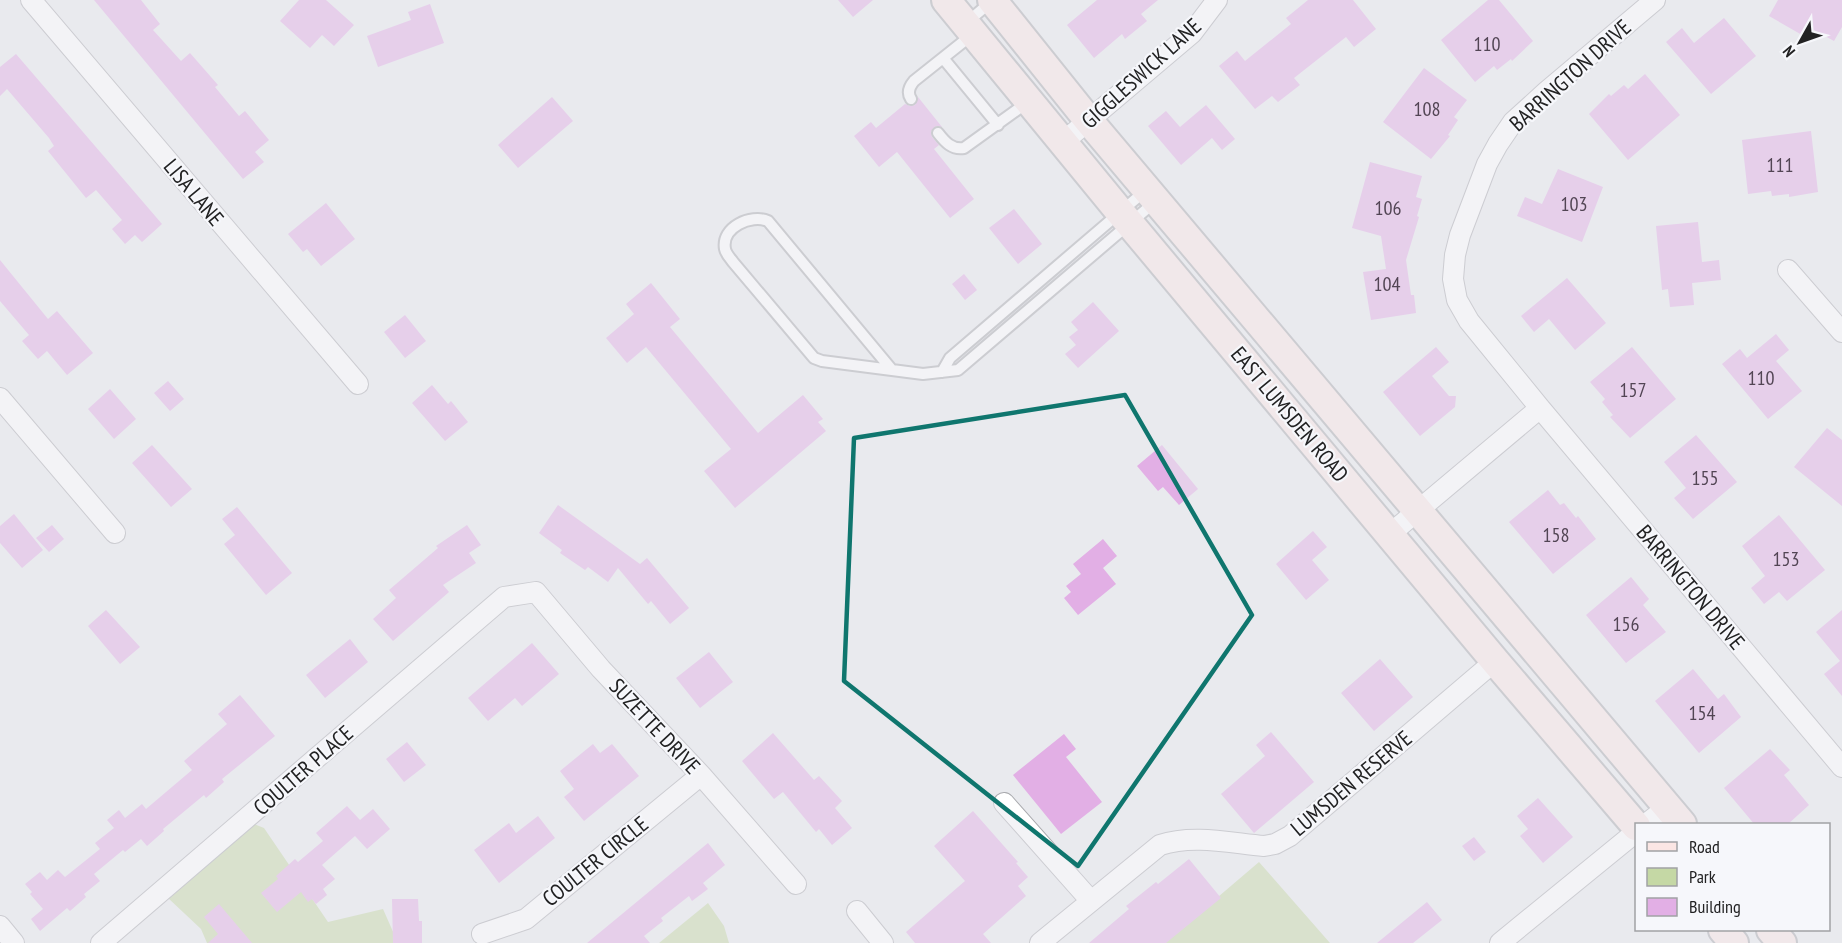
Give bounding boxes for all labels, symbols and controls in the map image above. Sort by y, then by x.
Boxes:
street label: GIGGLESWICK LANE [1075,12,1207,134]
north arrow [1770,12,1830,72]
street label: BARRINGTON DRIVE [1503,13,1637,137]
house number: 110 [1474,31,1501,57]
text: N [1778,42,1799,61]
house number: 108 [1414,96,1441,122]
house number: 111 [1767,152,1794,178]
street label: LISA LANE [158,153,230,231]
house number: 103 [1561,191,1588,217]
house number: 106 [1375,195,1402,221]
house number: 104 [1374,271,1401,297]
street label: EAST LUMSDEN ROAD [1225,341,1355,487]
house number: 110 [1748,365,1775,391]
house number: 157 [1620,377,1647,403]
house number: 155 [1692,465,1719,491]
street label: BARRINGTON DRIVE [1631,519,1751,655]
house number: 158 [1543,522,1570,548]
house number: 153 [1773,546,1800,572]
house number: 156 [1613,611,1640,637]
street label: SUZETTE DRIVE [603,672,707,780]
house number: 154 [1689,700,1716,726]
street label: COULTER PLACE [247,719,359,821]
street label: LUMSDEN RESERVE [1285,724,1417,842]
street label: COULTER CIRCLE [536,810,654,912]
legend [1635,823,1830,931]
text: Road [1689,835,1720,858]
text: Park [1689,865,1716,888]
text: Building [1689,895,1741,918]

